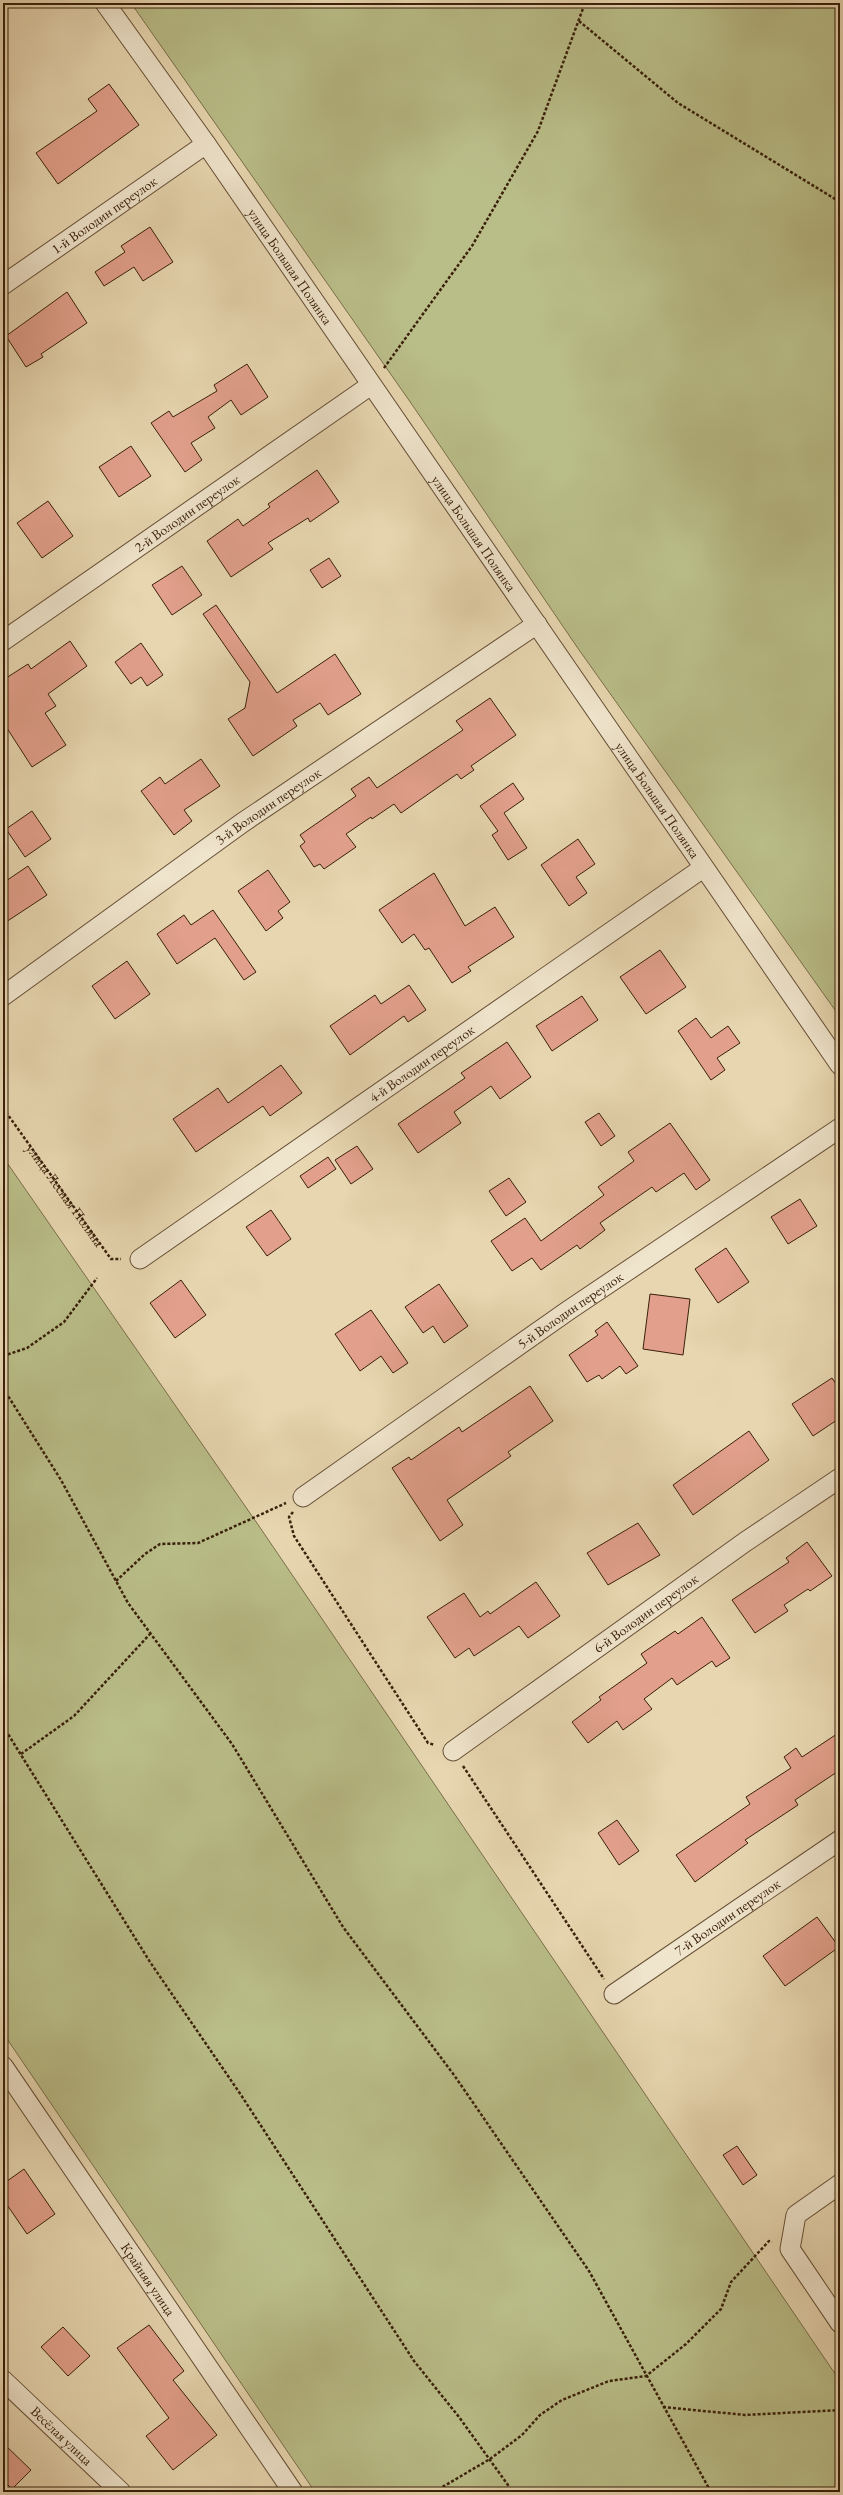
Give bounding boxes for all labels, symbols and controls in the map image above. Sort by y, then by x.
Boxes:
street label: 1-й Володин переулок [48,172,160,258]
street label: улица Большая Полянка [244,205,337,328]
street label: 2-й Володин переулок [131,470,243,556]
street label: улица Большая Полянка [428,472,521,595]
street label: улица Большая Полянка [611,738,704,862]
street label: 3-й Володин переулок [211,763,324,849]
street label: 4-й Володин переулок [366,1020,478,1106]
street label: улица Лесная Поляна [22,1140,108,1250]
street label: 5-й Володин переулок [514,1267,627,1353]
street label: 6-й Володин переулок [590,1569,702,1657]
street label: 7-й Володин переулок [671,1874,784,1959]
street label: Крайняя улица [117,2239,180,2320]
street label: Весёлая улица [27,2402,97,2470]

